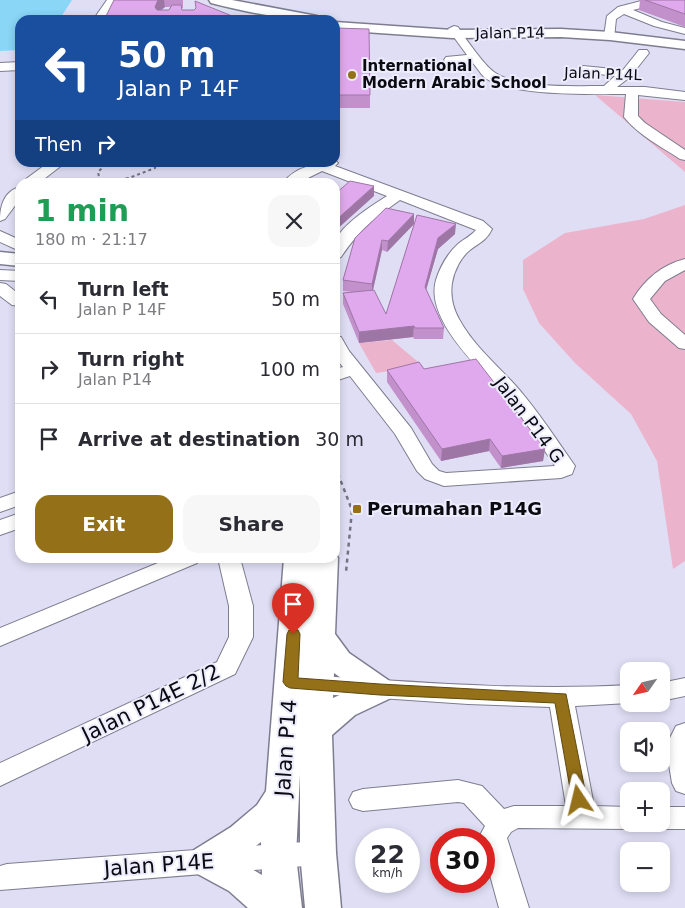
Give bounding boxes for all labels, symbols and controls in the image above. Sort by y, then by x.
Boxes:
street label: Jalan P14 [474,23,545,43]
icon: left [35,35,100,100]
text: 50 m [118,35,215,75]
place label: International Modern Arabic School [362,57,547,92]
street label: Jalan P14L [563,64,643,84]
marker: International Modern Arabic School [346,69,358,81]
text: Jalan P 14F [118,76,239,101]
icon: right [92,130,120,158]
text: Then [35,133,82,155]
text: 1 min [35,193,129,228]
button: close [268,195,320,247]
text: 180 m · 21:17 [35,230,148,249]
text: Turn left [78,278,169,300]
icon: left [35,285,63,313]
text: 50 m [271,288,320,310]
text: Jalan P 14F [78,300,166,319]
text: Turn right [78,348,184,370]
icon: right [35,355,63,383]
text: 100 m [259,358,320,380]
text: Jalan P14 [78,370,152,389]
street label: Jalan P14 G [489,371,569,467]
icon: arrive [35,425,63,453]
text: Arrive at destination [78,428,300,450]
text: 30 m [315,428,364,450]
button: Exit [35,495,173,553]
button: Share [183,495,320,553]
place label: Perumahan P14G [367,498,542,519]
marker: Perumahan P14G [351,503,363,515]
pin [272,583,314,634]
icon: arrive [279,590,307,618]
street label: Jalan P14E 2/2 [76,659,224,748]
north arrow [620,662,670,712]
map controls [620,662,670,892]
street label: Jalan P14 [271,699,301,799]
button: sound [620,722,670,772]
position arrow [552,773,604,825]
button: + [620,782,670,832]
speed limit sign: 30 [430,828,495,893]
text: 22 [370,840,405,869]
button: − [620,842,670,892]
street label: Jalan P14E [101,849,215,881]
text: km/h [372,866,403,880]

